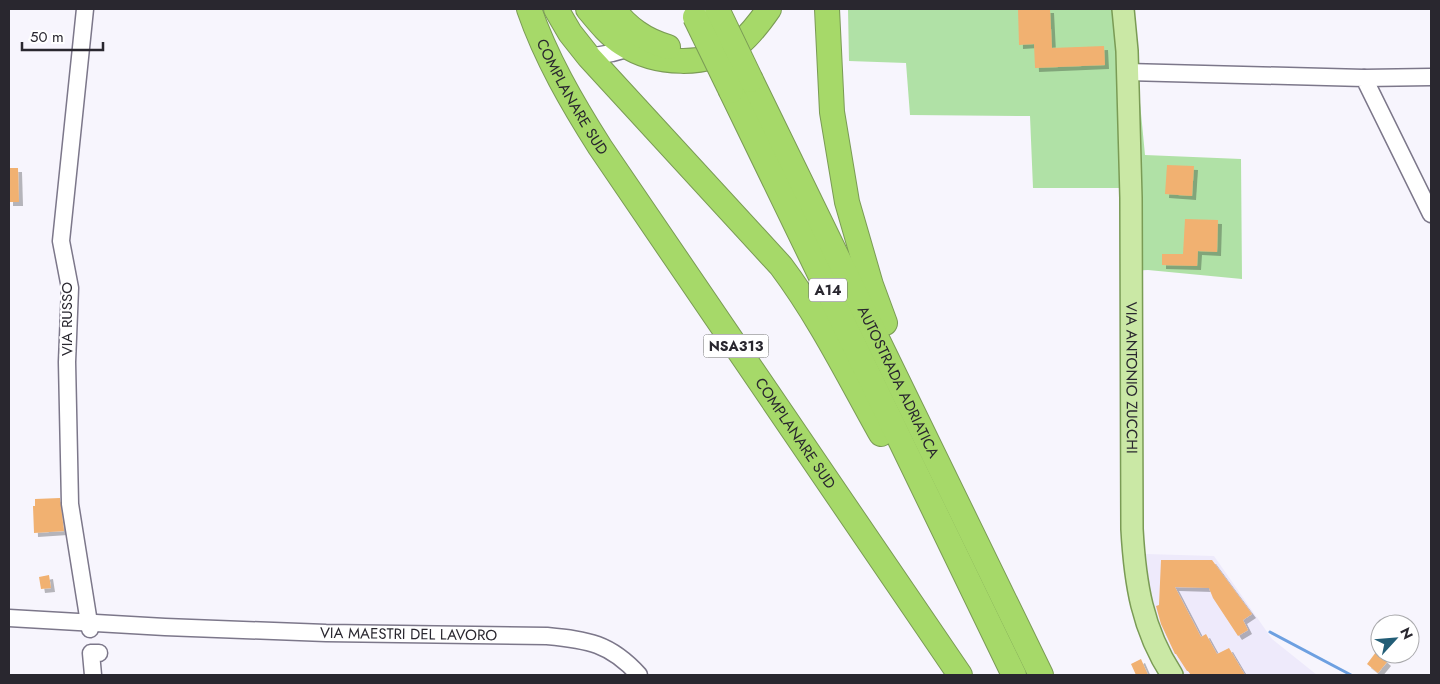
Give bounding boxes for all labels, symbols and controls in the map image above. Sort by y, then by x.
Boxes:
scale bar [22,20,104,52]
text: 50 m [30,26,64,48]
street label: COMPLANARE SUD [531,35,613,159]
road number: A14 [809,278,847,302]
street label: VIA RUSSO [56,282,78,356]
street label: AUTOSTRADA ADRIATICA [852,302,945,462]
street label: VIA ANTONIO ZUCCHI [1120,302,1143,454]
road number: NSA313 [704,334,768,358]
street label: COMPLANARE SUD [749,373,841,493]
north arrow [1370,614,1420,664]
street label: VIA MAESTRI DEL LAVORO [320,622,498,646]
text: N [1395,624,1418,643]

